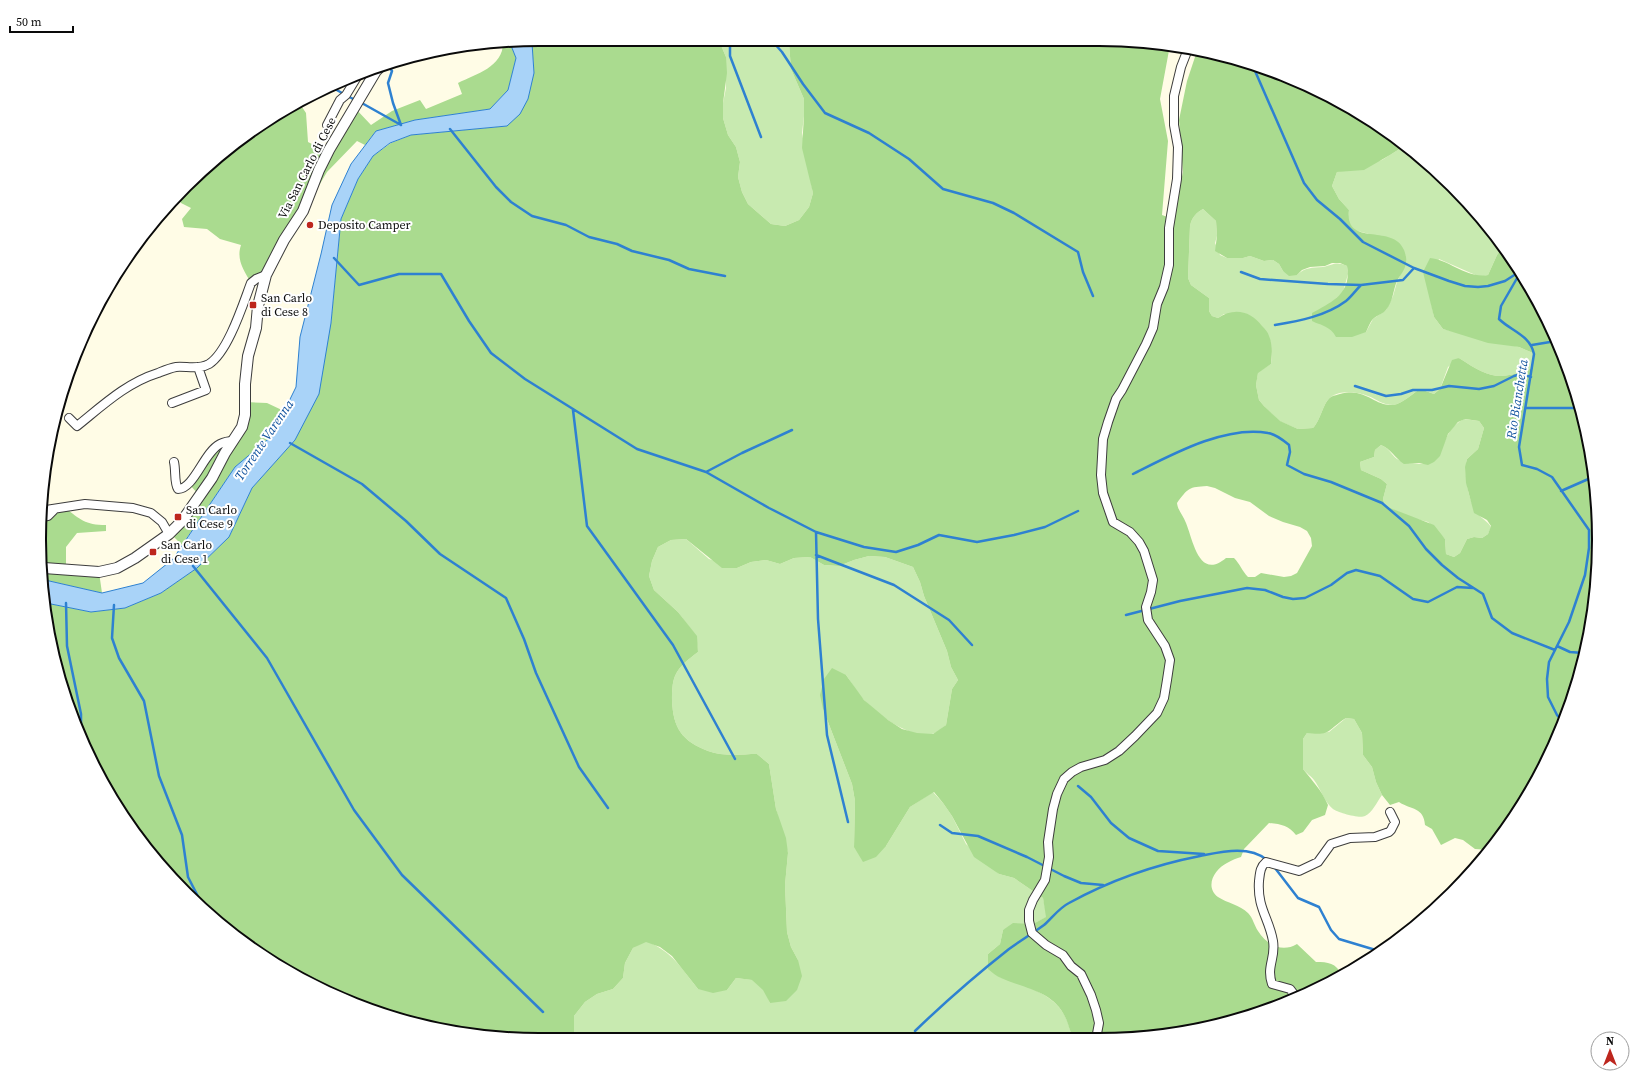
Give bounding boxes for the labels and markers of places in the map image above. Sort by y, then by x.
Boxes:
place label: Deposito Camper [318,217,411,233]
marker: Deposito Camper [305,220,315,230]
place label: San Carlo di Cese 8 [261,290,312,320]
marker: San Carlo di Cese 8 [248,300,258,310]
place label: San Carlo di Cese 9 [186,502,237,532]
marker: San Carlo di Cese 9 [173,512,183,522]
place label: San Carlo di Cese 1 [161,537,212,567]
marker: San Carlo di Cese 1 [148,547,158,557]

